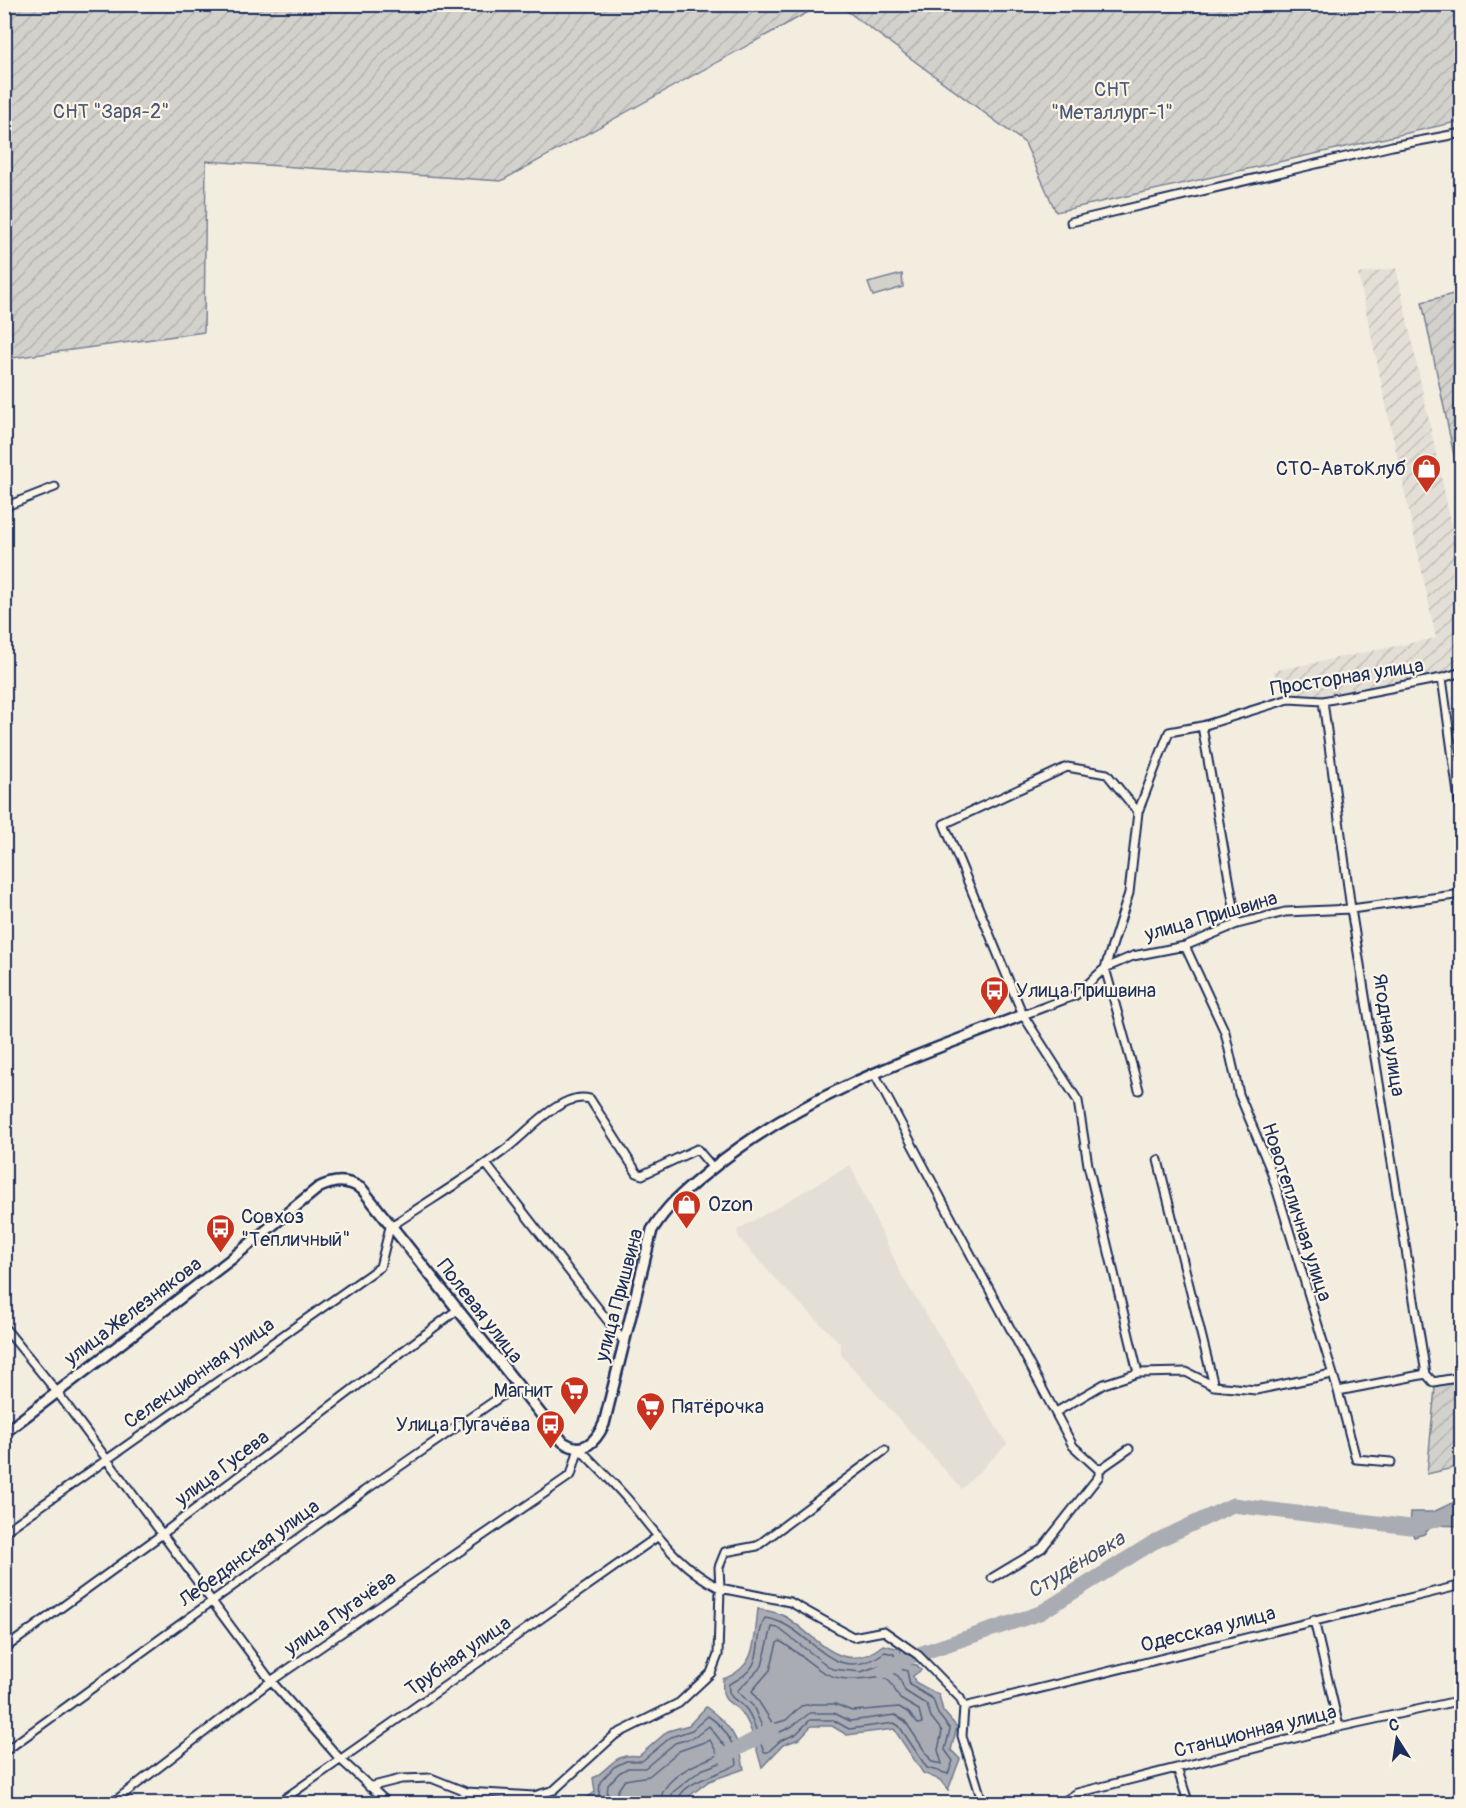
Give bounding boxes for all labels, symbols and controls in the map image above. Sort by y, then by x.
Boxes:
park label: СНТ "Металлург-1" [1051,77,1173,125]
park label: СНТ "Заря-2" [53,99,169,124]
shop icon: СТО-АвтоКлуб [1411,452,1443,494]
place label: СТО-АвтоКлуб [1276,456,1406,481]
street label: Просторная улица [1269,653,1425,701]
street label: улица Пришвина [1141,885,1280,947]
street label: Ягодная улица [1367,972,1411,1098]
bus stop icon: Улица Пришвина [979,974,1011,1016]
place label: Улица Пришвина [1016,978,1156,1003]
street label: Новотепличная улица [1256,1120,1338,1304]
shop icon: Ozon [671,1188,703,1230]
place label: Ozon [708,1192,753,1217]
place label: Совхоз "Тепличный" [241,1204,350,1252]
bus stop icon: Совхоз "Тепличный" [204,1212,236,1254]
street label: улица Пришвина [589,1226,649,1365]
street label: улица Железнякова [59,1251,207,1371]
street label: Полевая улица [431,1254,529,1368]
street label: Селекционная улица [119,1312,279,1434]
supermarket icon: Магнит [558,1374,590,1416]
place label: Магнит [494,1378,553,1403]
supermarket icon: Пятёрочка [635,1390,667,1432]
place label: Пятёрочка [672,1394,764,1419]
bus stop icon: Улица Пугачёва [535,1408,567,1450]
place label: Улица Пугачёва [396,1412,530,1437]
street label: улица Гусева [169,1424,274,1512]
street label: Лебедянская улица [173,1494,324,1613]
water label: Студёновка [1022,1525,1131,1605]
street label: улица Пугачёва [278,1565,401,1661]
street label: Одесская улица [1138,1600,1278,1658]
street label: Трубная улица [400,1610,516,1702]
street label: Станционная улица [1171,1699,1339,1763]
north arrow [1367,1709,1427,1769]
text: С [1387,1714,1401,1736]

